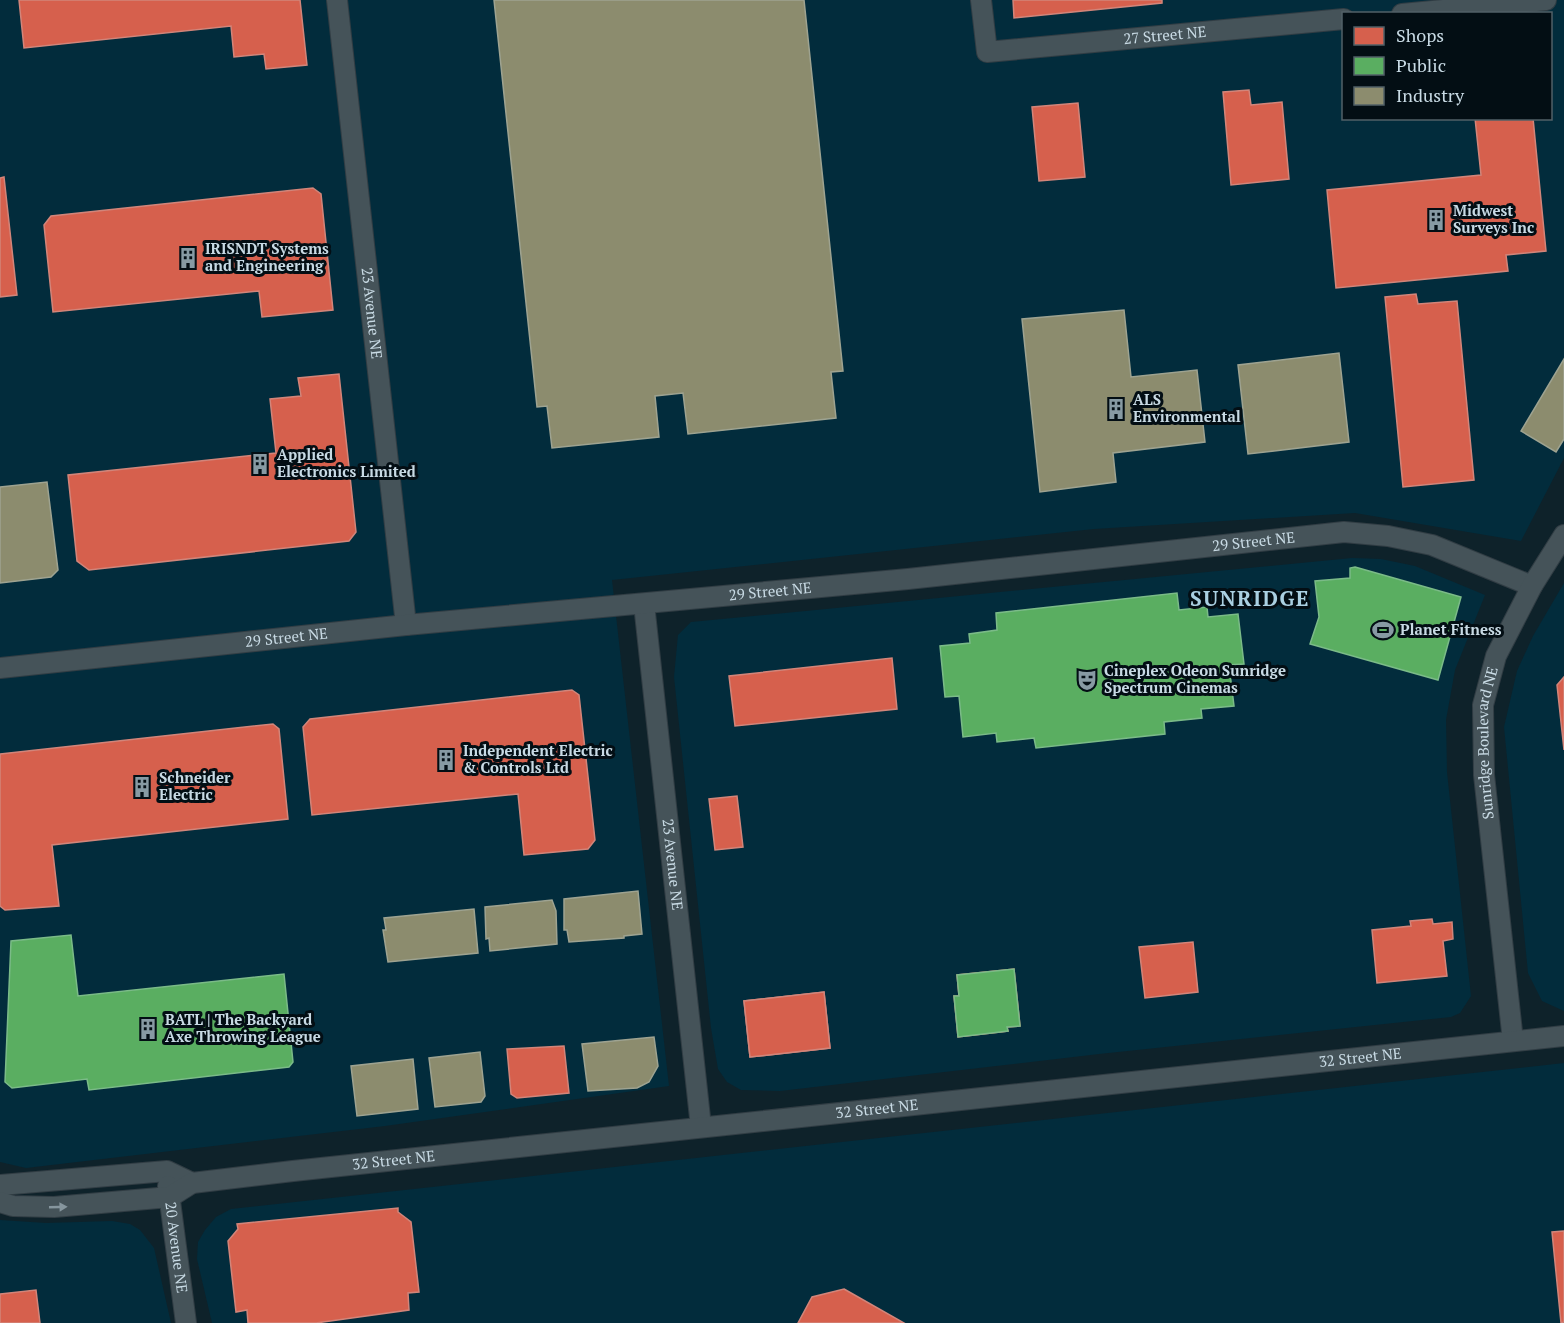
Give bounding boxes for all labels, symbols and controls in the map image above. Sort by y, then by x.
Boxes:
legend [1342,12,1552,120]
street label: 27 Street NE [1123,21,1207,48]
text: Shops [1396,23,1444,47]
text: Public [1396,53,1446,77]
text: Industry [1396,83,1465,107]
place label: Midwest Surveys Inc [1453,200,1534,237]
building icon: Midwest Surveys Inc [1424,208,1448,232]
place label: IRISNDT Systems and Engineering [205,238,329,275]
building icon: IRISNDT Systems and Engineering [176,246,200,270]
street label: 23 Avenue NE [358,266,388,360]
place label: ALS Environmental [1133,389,1241,426]
building icon: ALS Environmental [1104,397,1128,421]
place label: Applied Electronics Limited [277,444,416,481]
building icon: Applied Electronics Limited [248,452,272,476]
street label: 29 Street NE [1211,526,1296,555]
street label: 29 Street NE [728,577,812,604]
district label: SUNRIDGE [1190,584,1310,612]
sports icon: Planet Fitness [1371,618,1395,642]
place label: Planet Fitness [1400,619,1502,639]
street label: 29 Street NE [244,622,329,651]
place label: Cineplex Odeon Sunridge Spectrum Cinemas [1104,660,1286,697]
street label: Sunridge Boulevard NE [1472,664,1502,820]
theatre icon: Cineplex Odeon Sunridge Spectrum Cinemas [1075,668,1099,692]
place label: Independent Electric & Controls Ltd [463,740,613,777]
building icon: Independent Electric & Controls Ltd [434,748,458,772]
place label: Schneider Electric [159,767,231,804]
building icon: Schneider Electric [130,775,154,799]
street label: 23 Avenue NE [658,818,688,911]
place label: BATL | The Backyard Axe Throwing League [165,1009,321,1046]
building icon: BATL | The Backyard Axe Throwing League [136,1017,160,1041]
street label: 32 Street NE [1318,1042,1402,1071]
street label: 32 Street NE [834,1094,919,1122]
street label: 32 Street NE [351,1145,436,1174]
street label: 20 Avenue NE [161,1200,193,1294]
one-way arrow [48,1202,67,1211]

